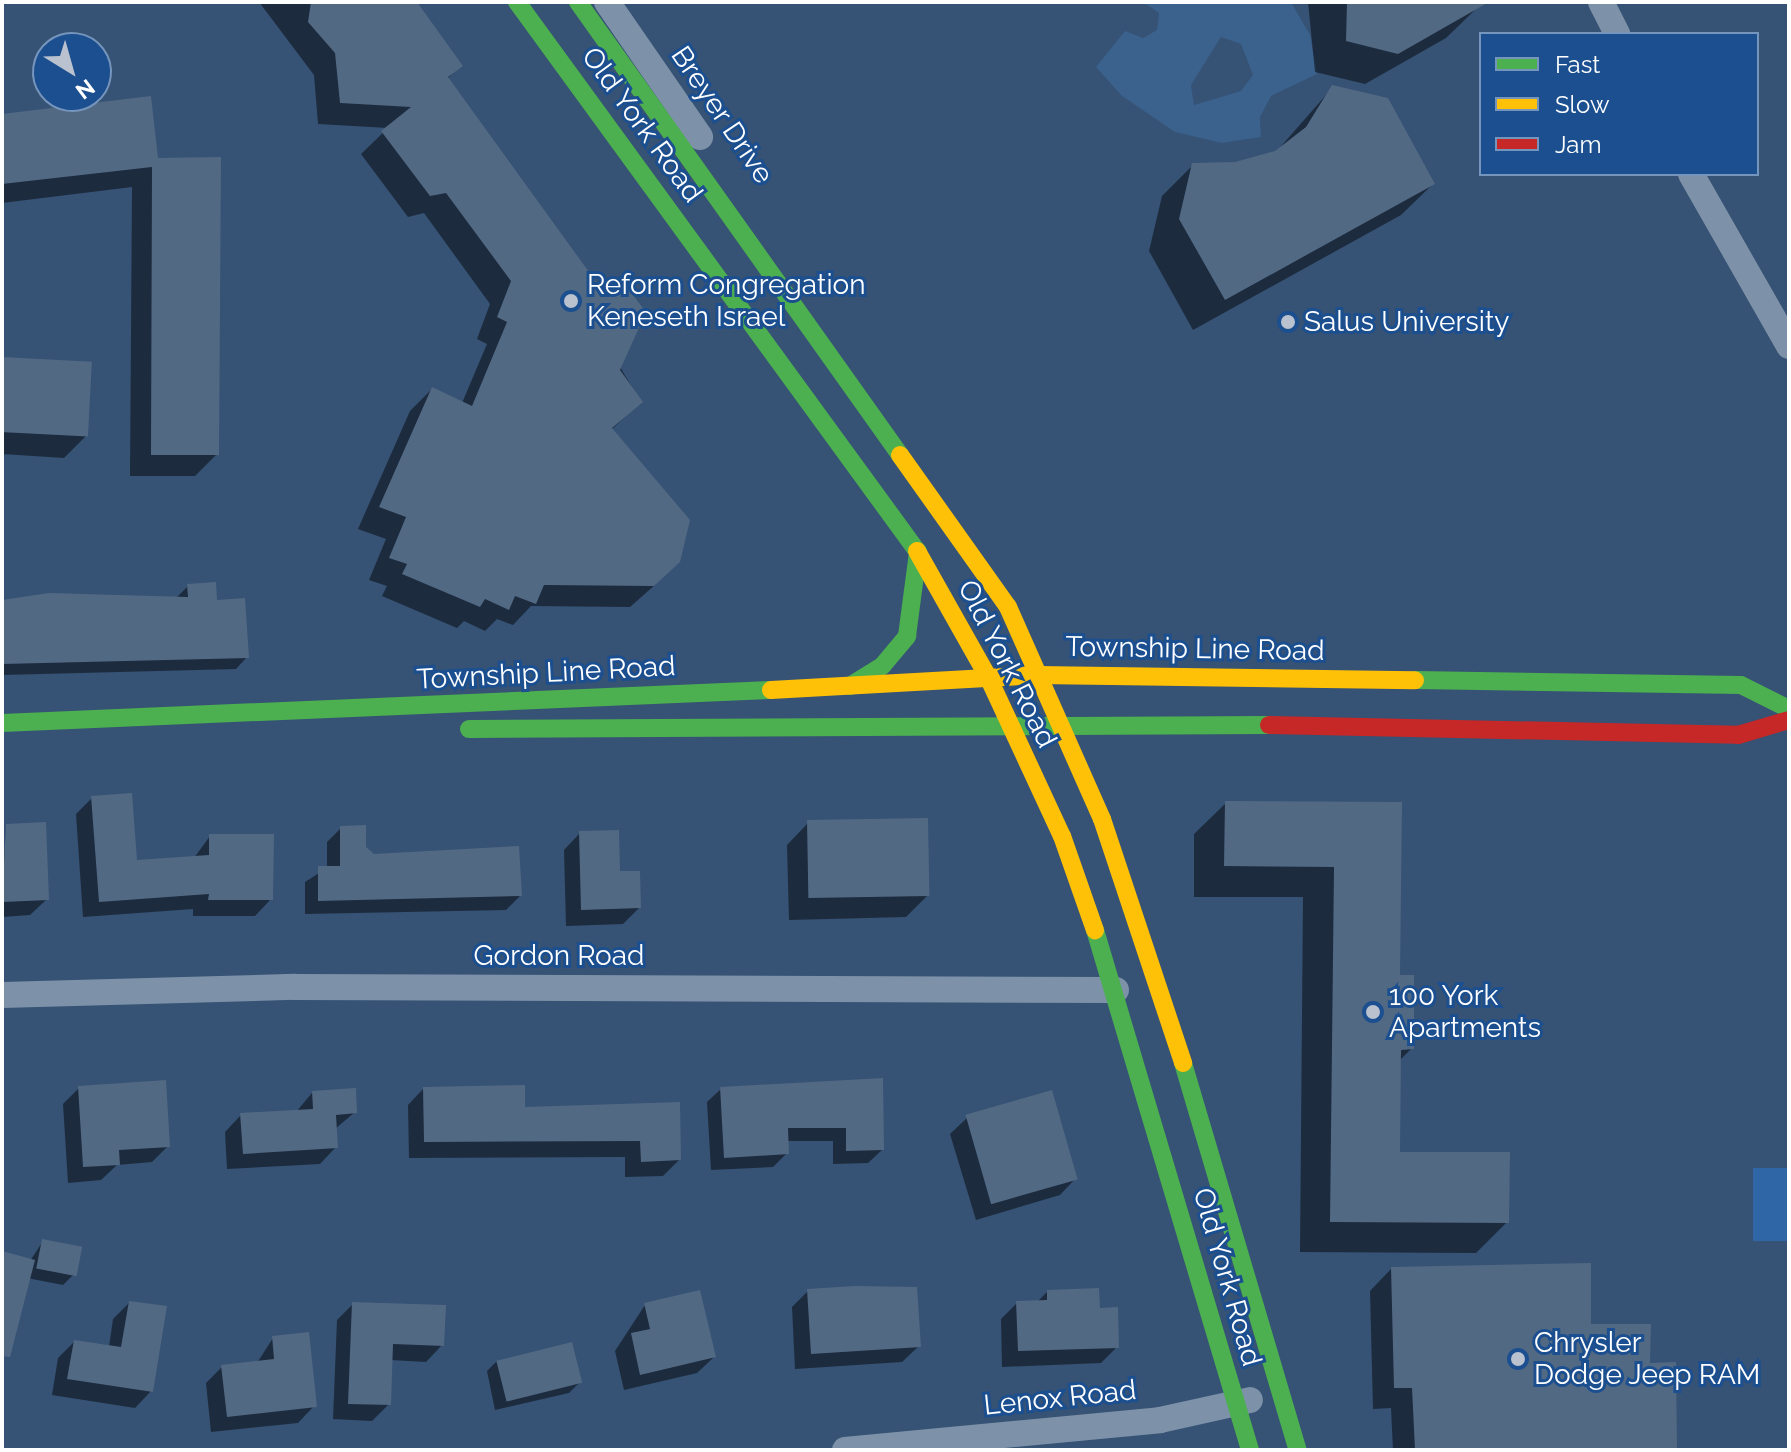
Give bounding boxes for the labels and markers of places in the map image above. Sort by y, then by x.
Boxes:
place label: Reform Congregation Keneseth Israel [587,268,865,334]
marker: Reform Congregation Keneseth Israel [562,292,580,310]
place label: Salus University [1304,305,1509,339]
marker: Salus University [1279,313,1297,331]
place label: 100 York Apartments [1389,979,1541,1045]
marker: 100 York Apartments [1364,1003,1382,1021]
place label: Chrysler Dodge Jeep RAM [1534,1326,1761,1392]
marker: Chrysler Dodge Jeep RAM [1509,1350,1527,1368]

